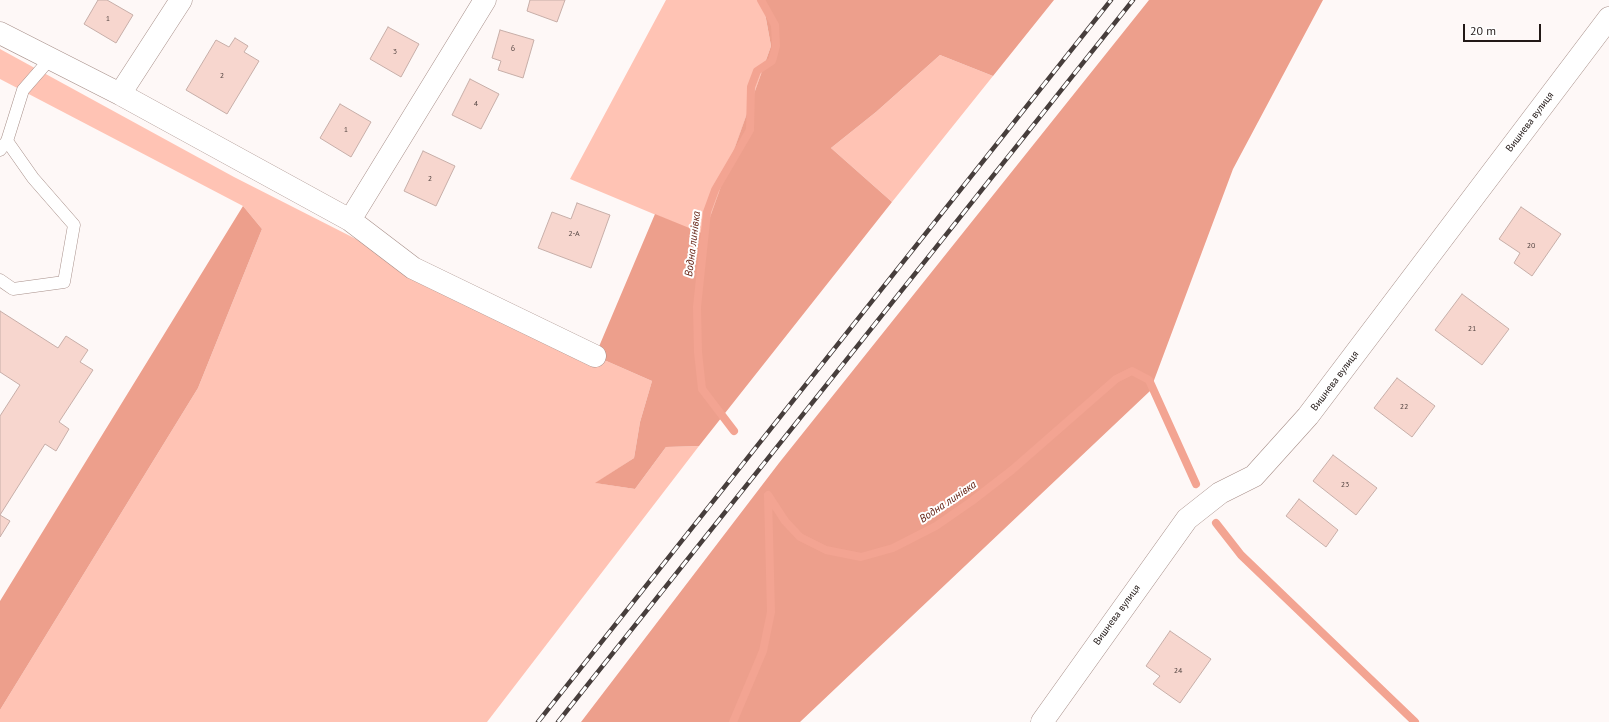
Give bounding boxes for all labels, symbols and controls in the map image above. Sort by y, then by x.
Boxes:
house number: 1 [106,14,110,24]
scale bar [1465,16,1543,42]
text: 20 m [1470,23,1496,38]
house number: 6 [511,44,515,54]
house number: 3 [393,47,397,57]
house number: 2 [220,71,224,81]
street label: Вишнева вулиця [1504,90,1556,154]
house number: 4 [474,99,478,109]
house number: 1 [344,125,348,135]
house number: 2 [428,174,432,184]
water label: Водна линівка [682,211,704,277]
house number: 2-А [568,229,580,239]
house number: 20 [1527,241,1535,251]
house number: 21 [1468,324,1476,334]
street label: Вишнева вулиця [1309,349,1361,413]
house number: 22 [1400,402,1408,412]
water label: Водна линівка [917,478,979,526]
house number: 23 [1341,480,1349,490]
street label: Вишнева вулиця [1091,582,1143,648]
house number: 24 [1174,666,1182,676]

